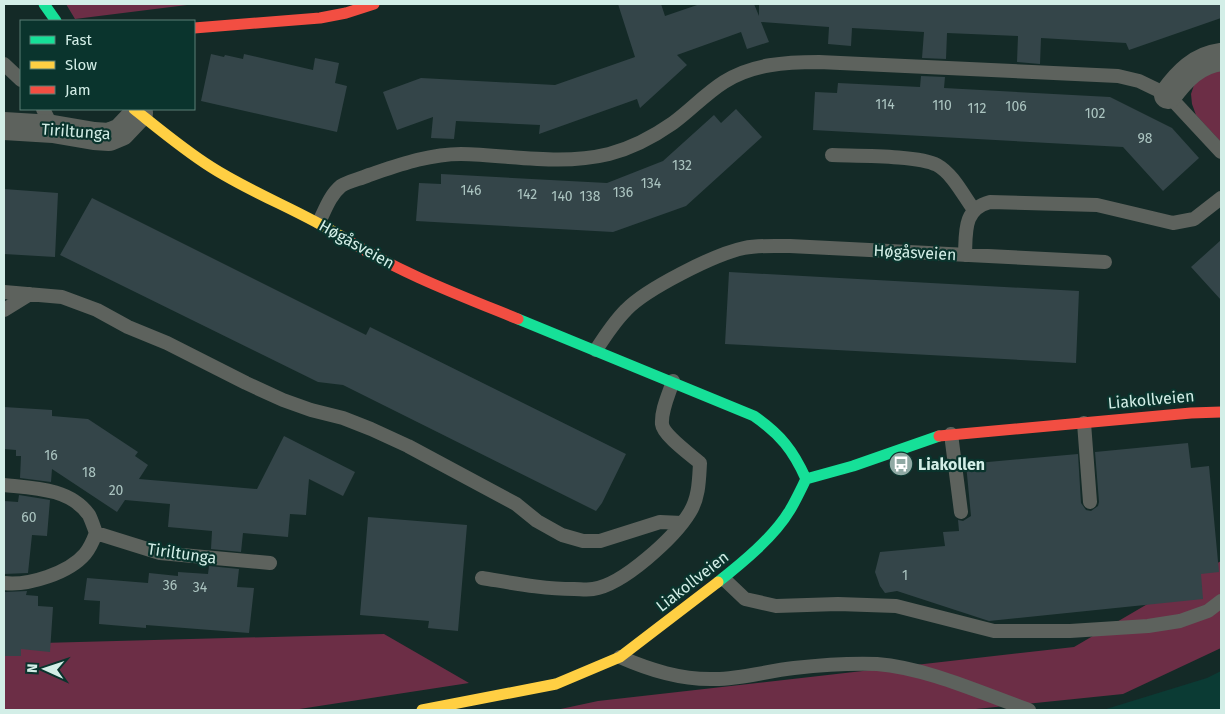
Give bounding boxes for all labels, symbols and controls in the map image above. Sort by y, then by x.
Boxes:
legend [20,20,195,110]
text: Fast [65,31,92,49]
text: Slow [65,56,97,74]
text: Jam [65,81,91,99]
house number: 114 [875,96,895,113]
house number: 110 [932,97,952,114]
house number: 106 [1005,98,1027,115]
house number: 112 [968,100,986,117]
house number: 102 [1085,105,1105,122]
street label: Tiriltunga [41,120,111,143]
house number: 98 [1137,130,1153,147]
house number: 132 [672,157,692,174]
house number: 134 [641,175,662,192]
house number: 146 [461,182,481,199]
house number: 136 [613,184,633,201]
house number: 142 [517,186,537,203]
house number: 140 [551,188,573,205]
house number: 138 [580,188,601,205]
street label: Høgåsveien [316,216,398,273]
street label: Høgåsveien [873,241,957,264]
street label: Liakollveien [1107,386,1195,413]
house number: 16 [44,447,58,464]
bus stop icon: Liakollen [888,451,914,477]
place label: Liakollen [918,455,985,474]
house number: 18 [82,464,96,481]
house number: 20 [109,482,124,499]
house number: 60 [21,509,37,526]
street label: Tiriltunga [146,539,218,568]
street label: Liakollveien [652,547,732,616]
house number: 1 [902,567,908,584]
house number: 36 [163,577,177,594]
house number: 34 [193,579,208,596]
north arrow [20,644,70,694]
text: N [24,663,41,673]

